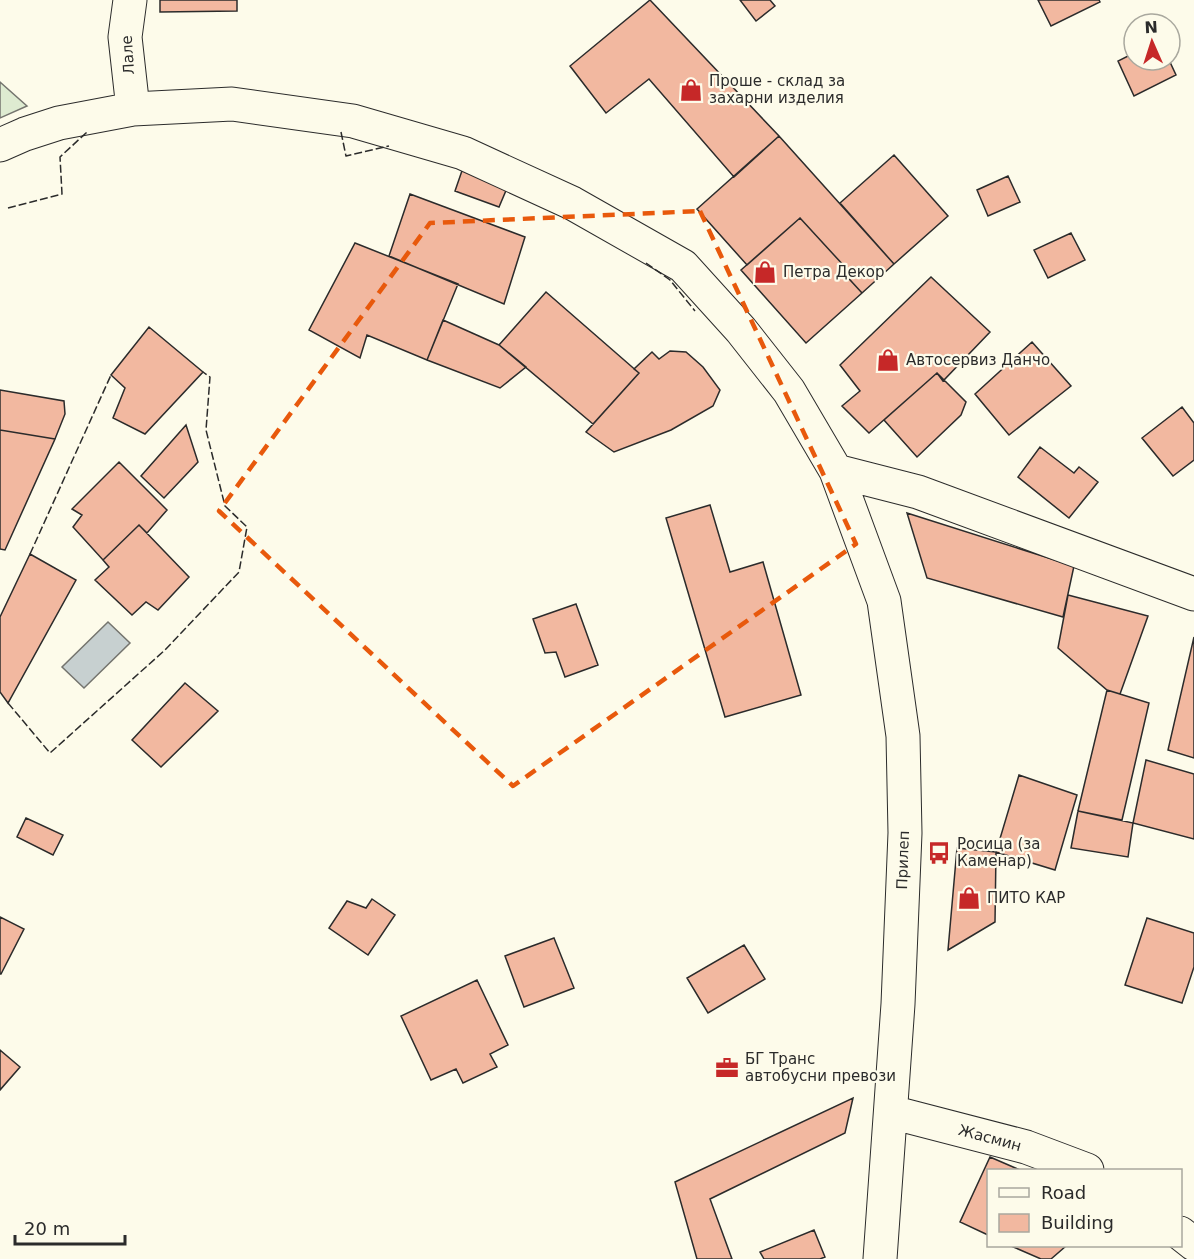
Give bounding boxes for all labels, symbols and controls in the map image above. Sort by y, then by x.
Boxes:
north arrow [1122,12,1182,72]
text: N [1144,18,1158,37]
street label: Лале [118,35,138,75]
place label: Проше - склад за захарни изделия [709,72,845,107]
shop icon: Проше - склад за захарни изделия [678,77,704,103]
shop icon: Петра Декор [752,259,778,285]
place label: Петра Декор [783,263,884,281]
shop icon: Автосервиз Данчо [875,347,901,373]
place label: Автосервиз Данчо [906,351,1050,369]
street label: Прилеп [893,830,913,890]
place label: Росица (за Каменар) [957,835,1040,870]
bus stop icon: Росица (за Каменар) [926,840,952,866]
shop icon: ПИТО КАР [956,885,982,911]
place label: ПИТО КАР [987,889,1065,907]
place label: БГ Транс автобусни превози [745,1050,896,1085]
office icon: БГ Транс автобусни превози [714,1055,740,1081]
street label: Жасмин [957,1121,1023,1155]
legend [987,1169,1182,1247]
text: Road [1041,1182,1086,1203]
scale bar [15,1208,124,1246]
text: Building [1041,1212,1114,1233]
text: 20 m [24,1218,70,1239]

